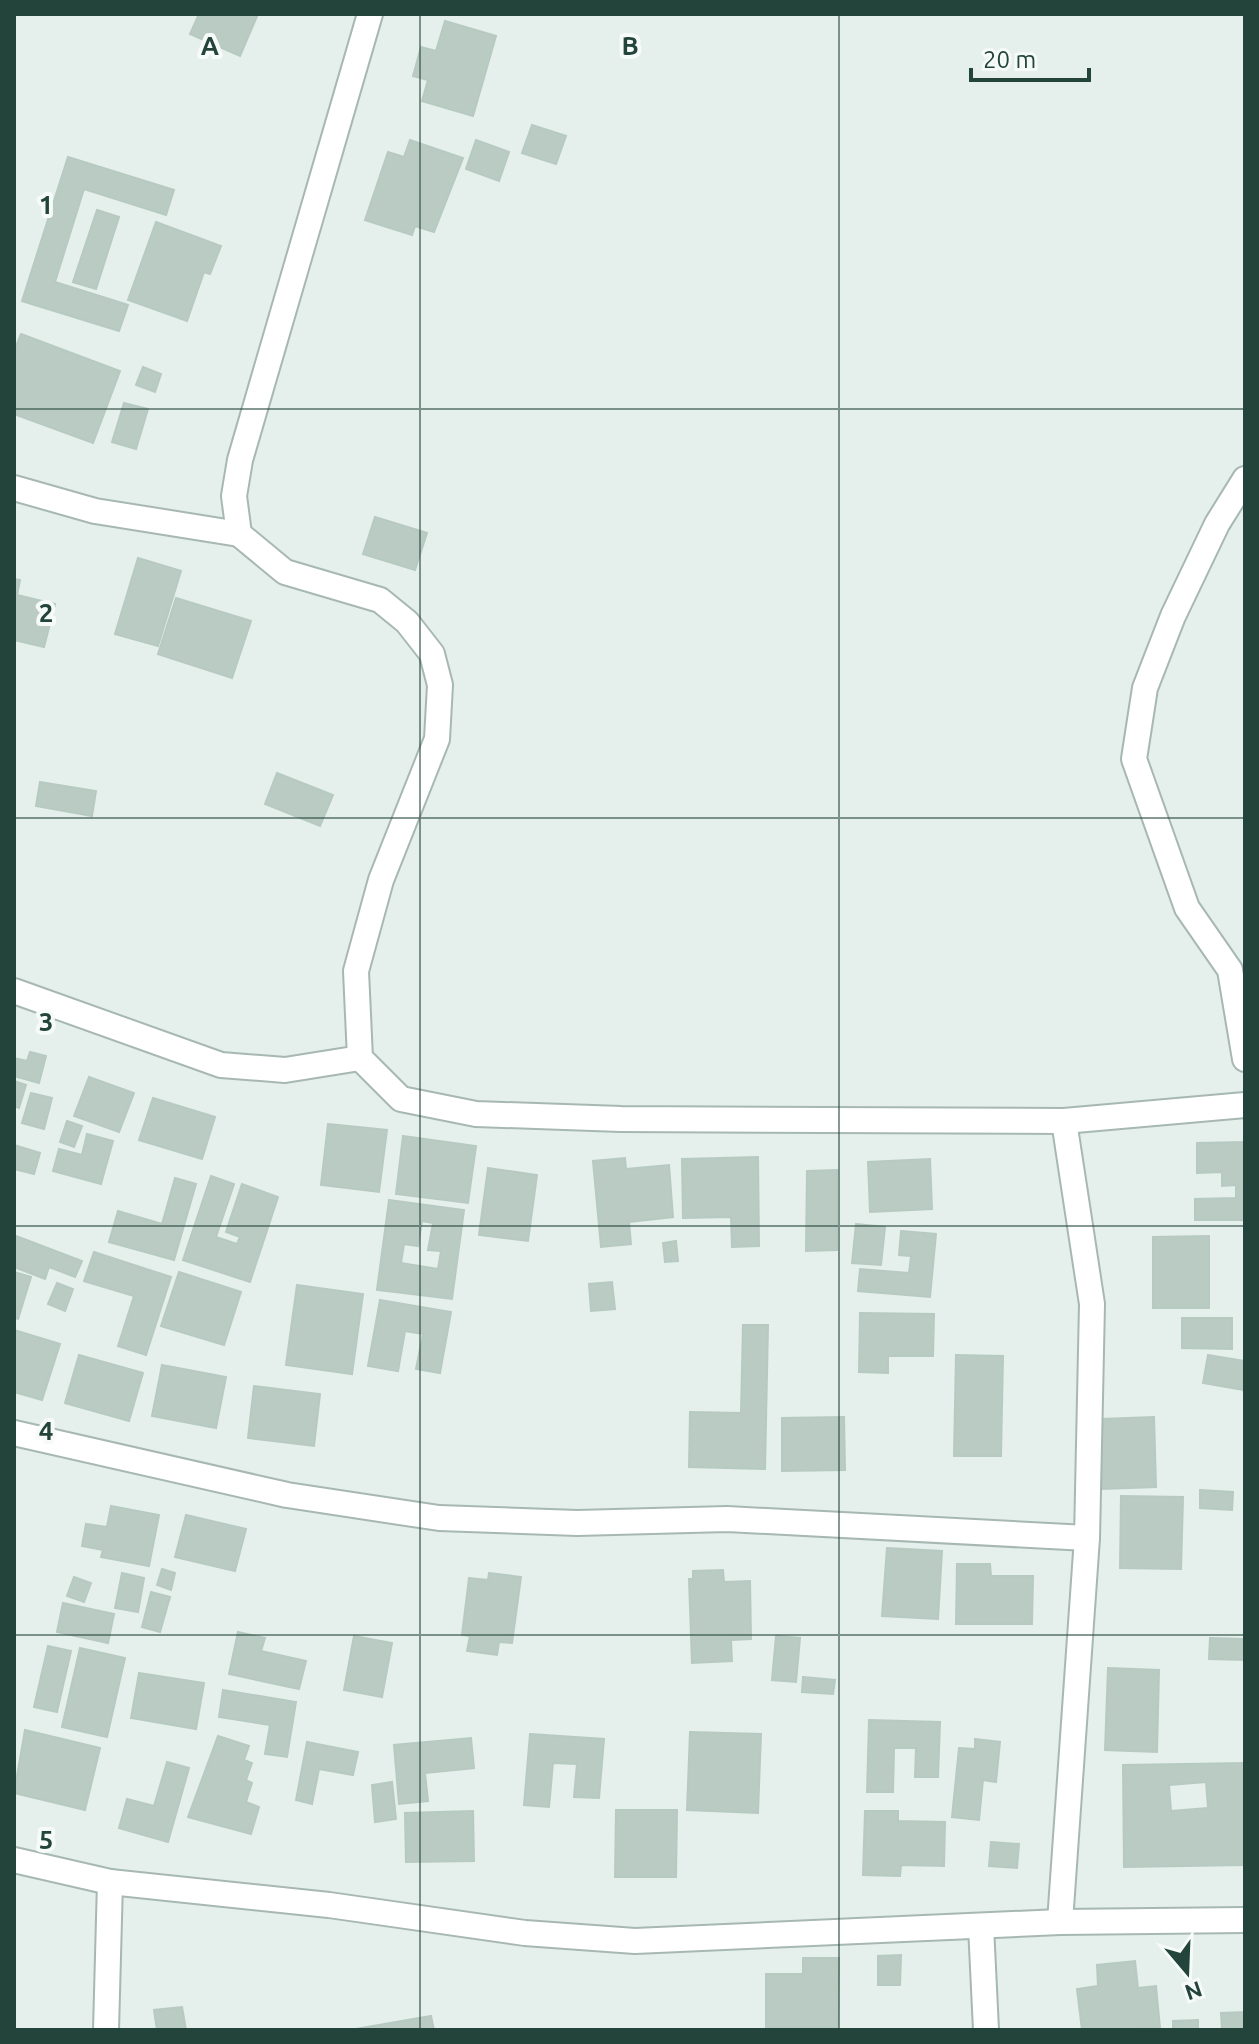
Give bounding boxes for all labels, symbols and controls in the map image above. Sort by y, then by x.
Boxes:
text: A [201,31,220,60]
text: B [621,31,639,60]
scale bar [971,32,1089,82]
text: 20 m [983,46,1036,73]
text: 1 [39,190,53,219]
text: 2 [39,598,53,627]
text: 3 [39,1007,53,1036]
text: 4 [39,1416,53,1445]
text: 5 [39,1825,53,1854]
north arrow [1147,1932,1227,2012]
text: N [1182,1977,1206,2006]

